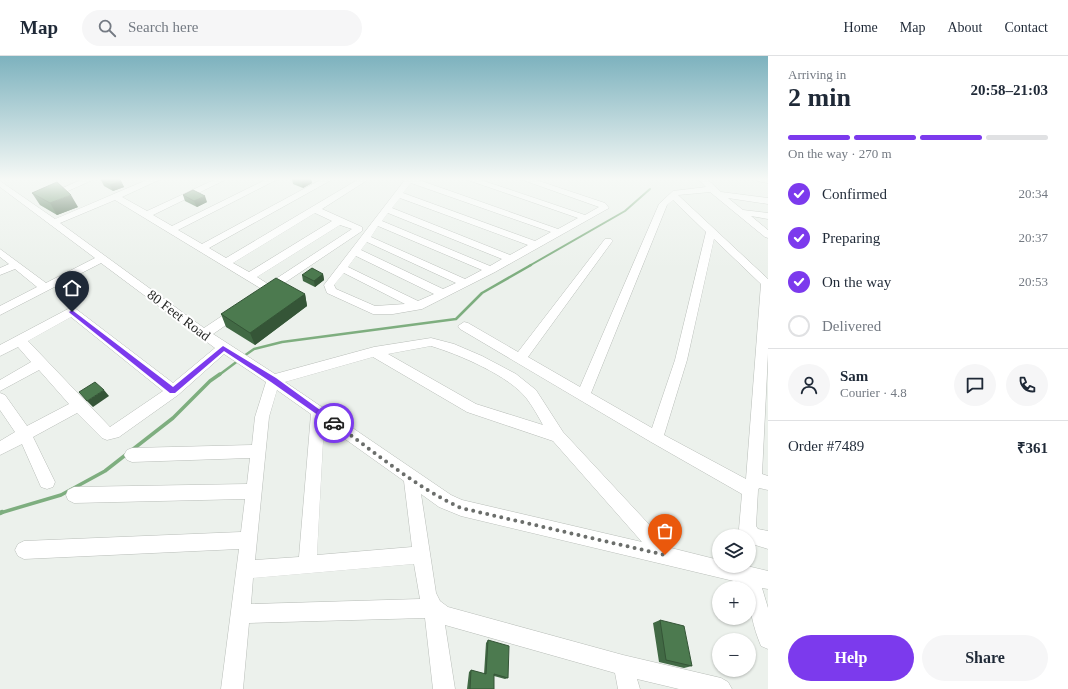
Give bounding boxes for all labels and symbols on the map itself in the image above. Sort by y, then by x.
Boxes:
pin [55,271,89,312]
street label: 80 Feet Road [144,287,213,344]
courier [314,403,354,443]
pin [648,514,682,555]

